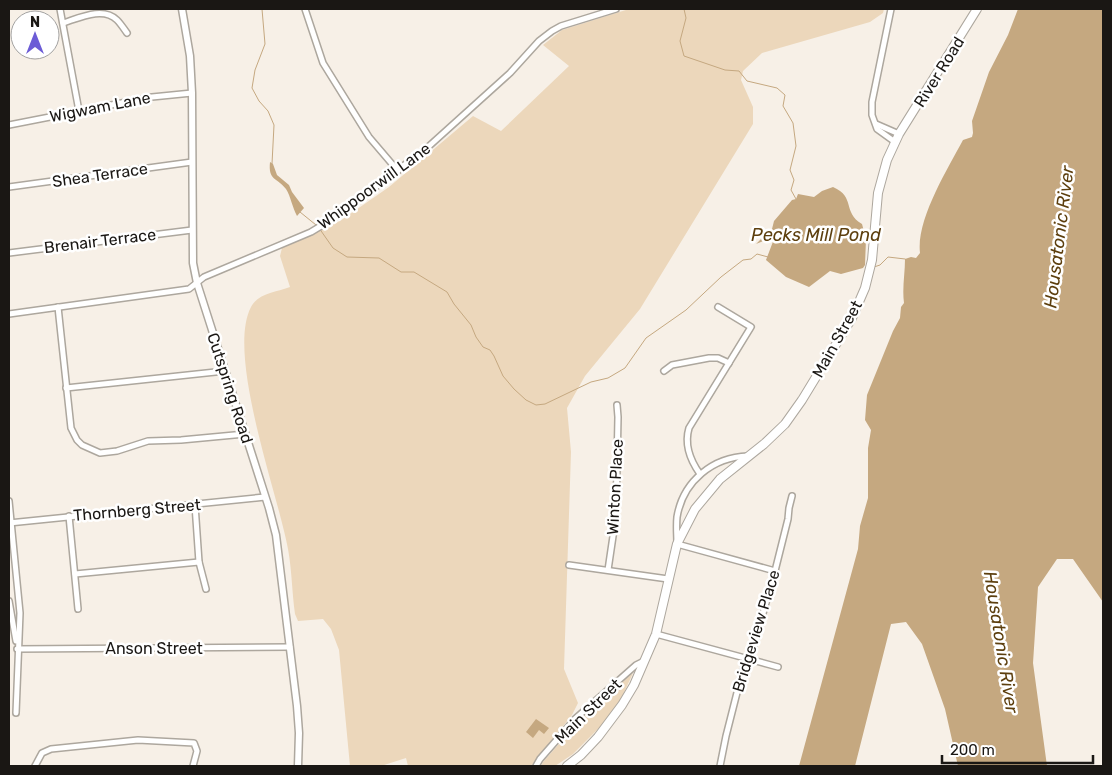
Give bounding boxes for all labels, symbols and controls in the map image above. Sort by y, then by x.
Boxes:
north arrow [10,10,60,60]
text: N [30,14,40,31]
street label: River Road [910,33,968,111]
street label: Wigwam Lane [48,88,152,126]
street label: Whippoorwill Lane [314,139,434,233]
street label: Shea Terrace [51,159,149,191]
water label: Housatonic River [1039,163,1079,309]
water label: Pecks Mill Pond [751,224,881,246]
street label: Brenair Terrace [43,225,157,257]
street label: Main Street [808,297,866,381]
street label: Cutspring Road [203,330,257,446]
street label: Winton Place [603,438,627,535]
street label: Thornberg Street [73,495,201,525]
street label: Bridgeview Place [728,567,784,695]
water label: Housatonic River [979,569,1023,716]
street label: Anson Street [105,639,203,658]
street label: Main Street [551,675,625,747]
scale bar [942,732,1093,764]
text: 200 m [950,741,995,759]

